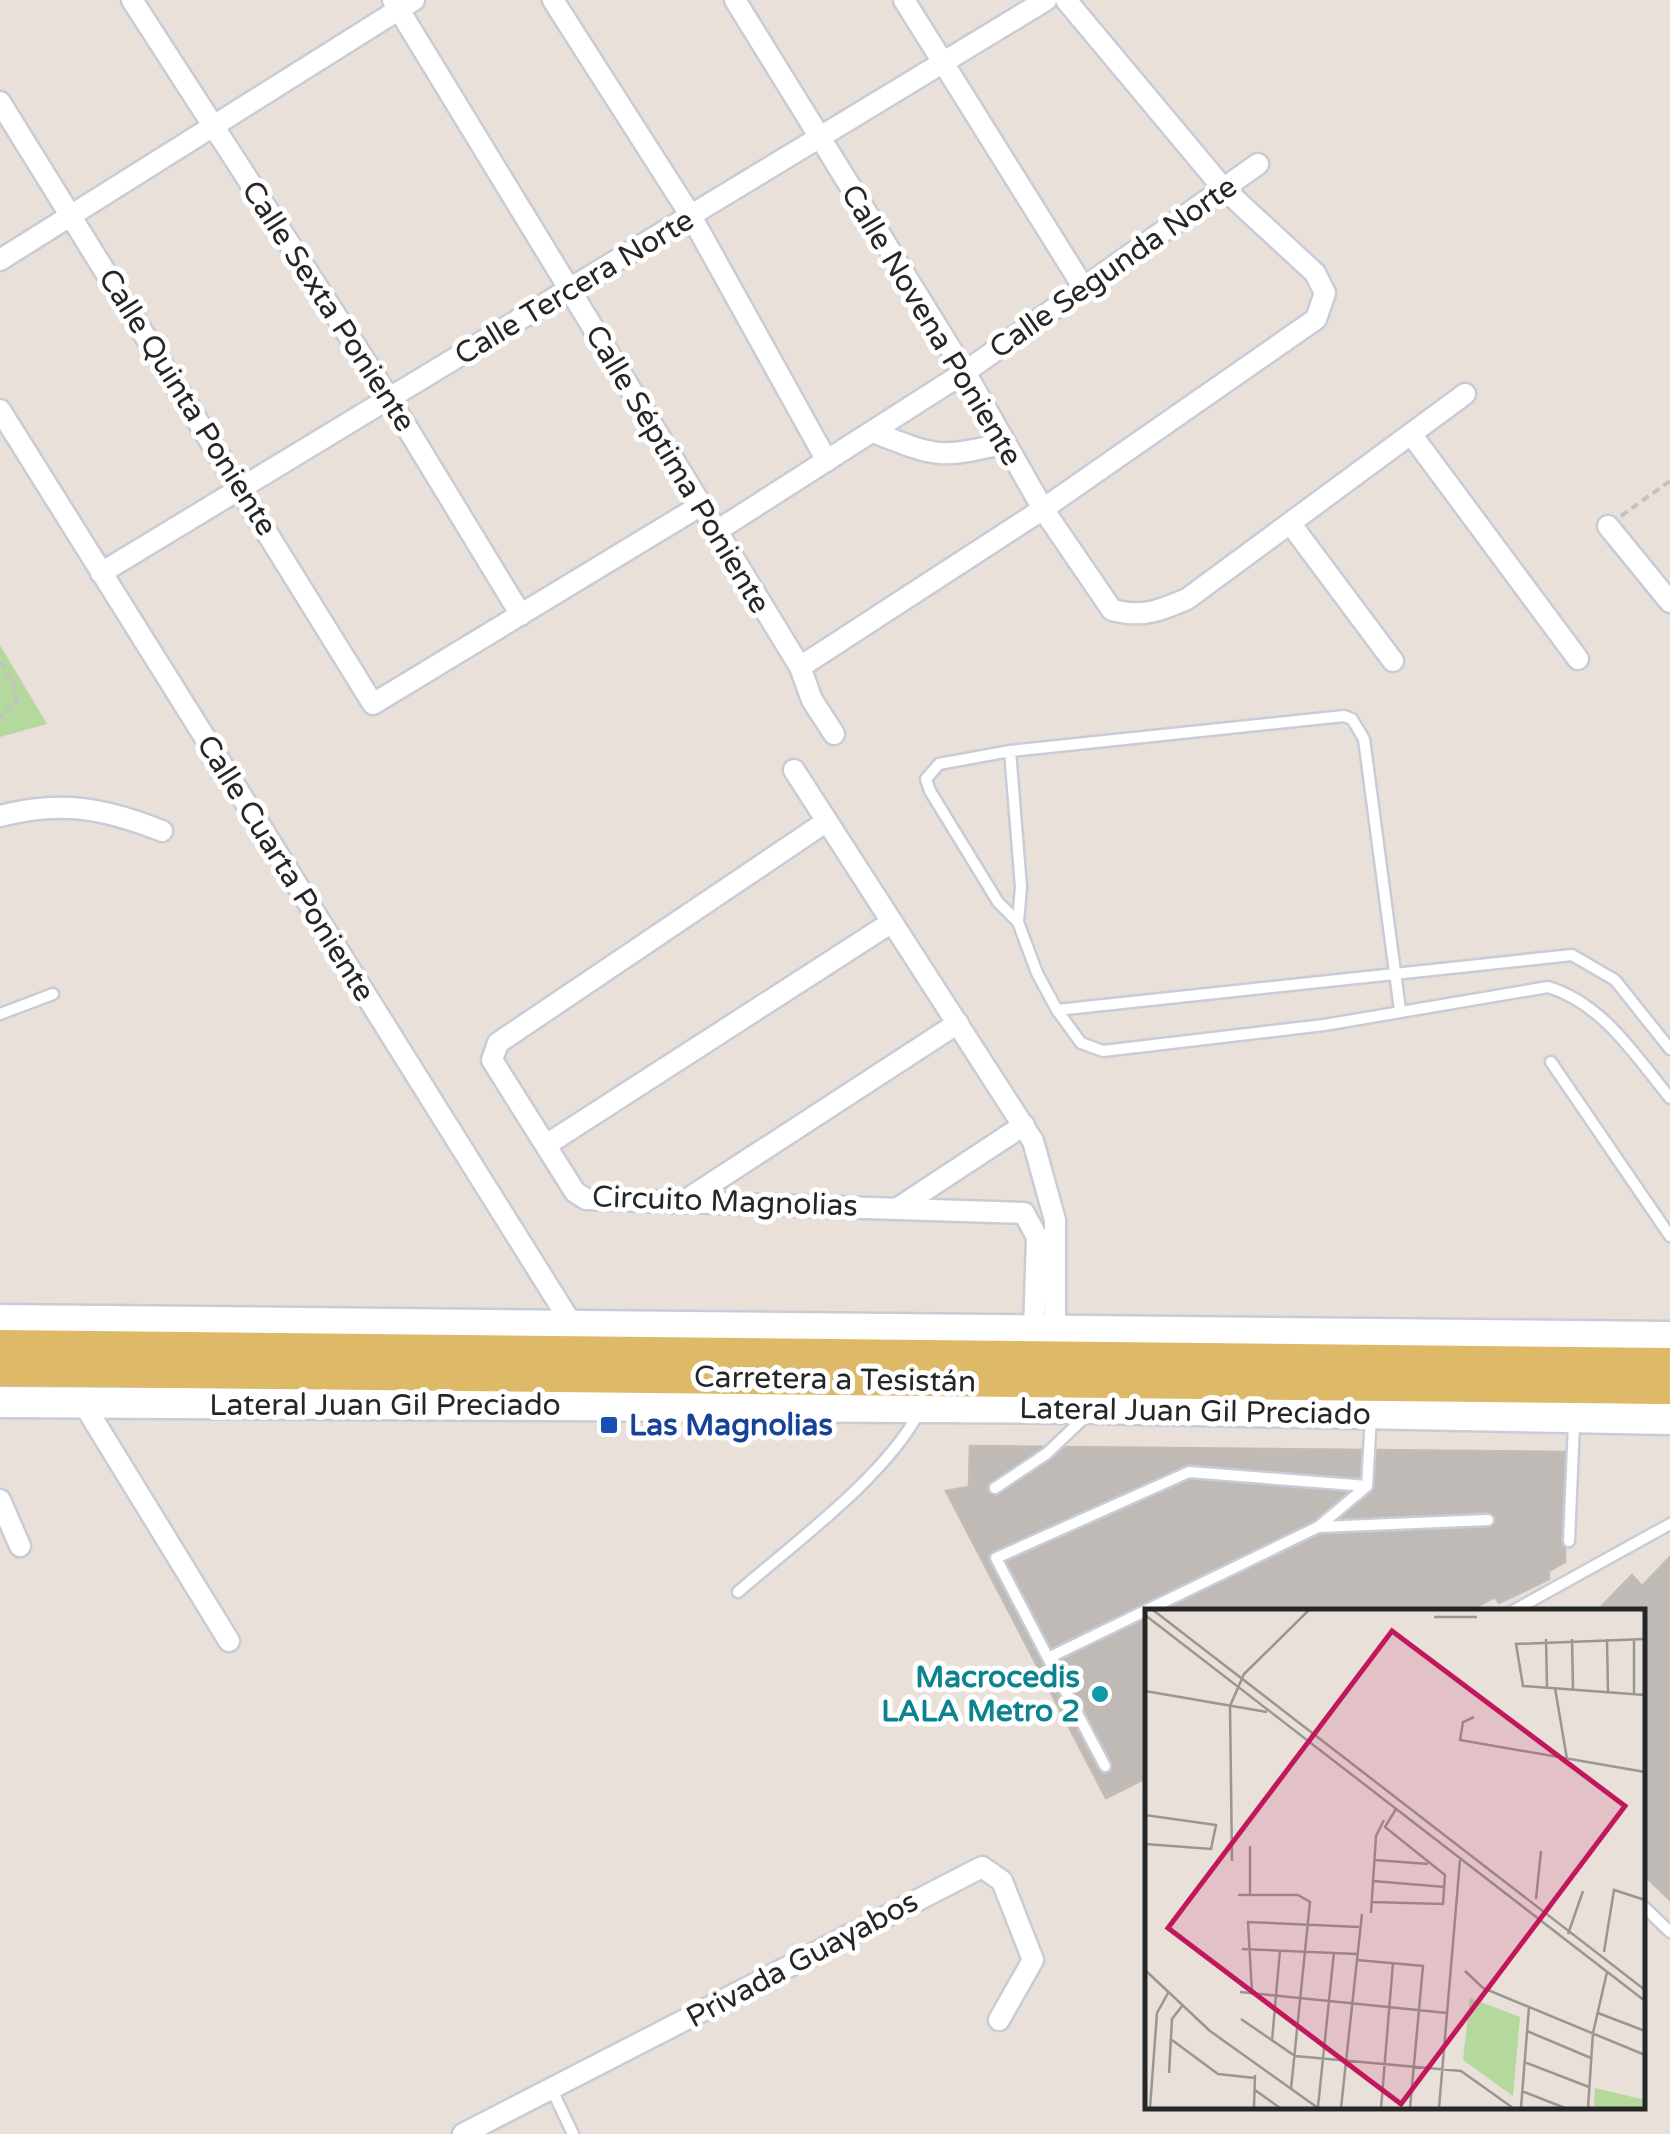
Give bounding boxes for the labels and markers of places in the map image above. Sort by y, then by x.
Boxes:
place label: Las Magnolias [629,1407,833,1444]
marker: Las Magnolias [598,1414,620,1436]
place label: Macrocedis LALA Metro 2 [881,1659,1080,1730]
marker: Macrocedis LALA Metro 2 [1089,1683,1111,1705]

